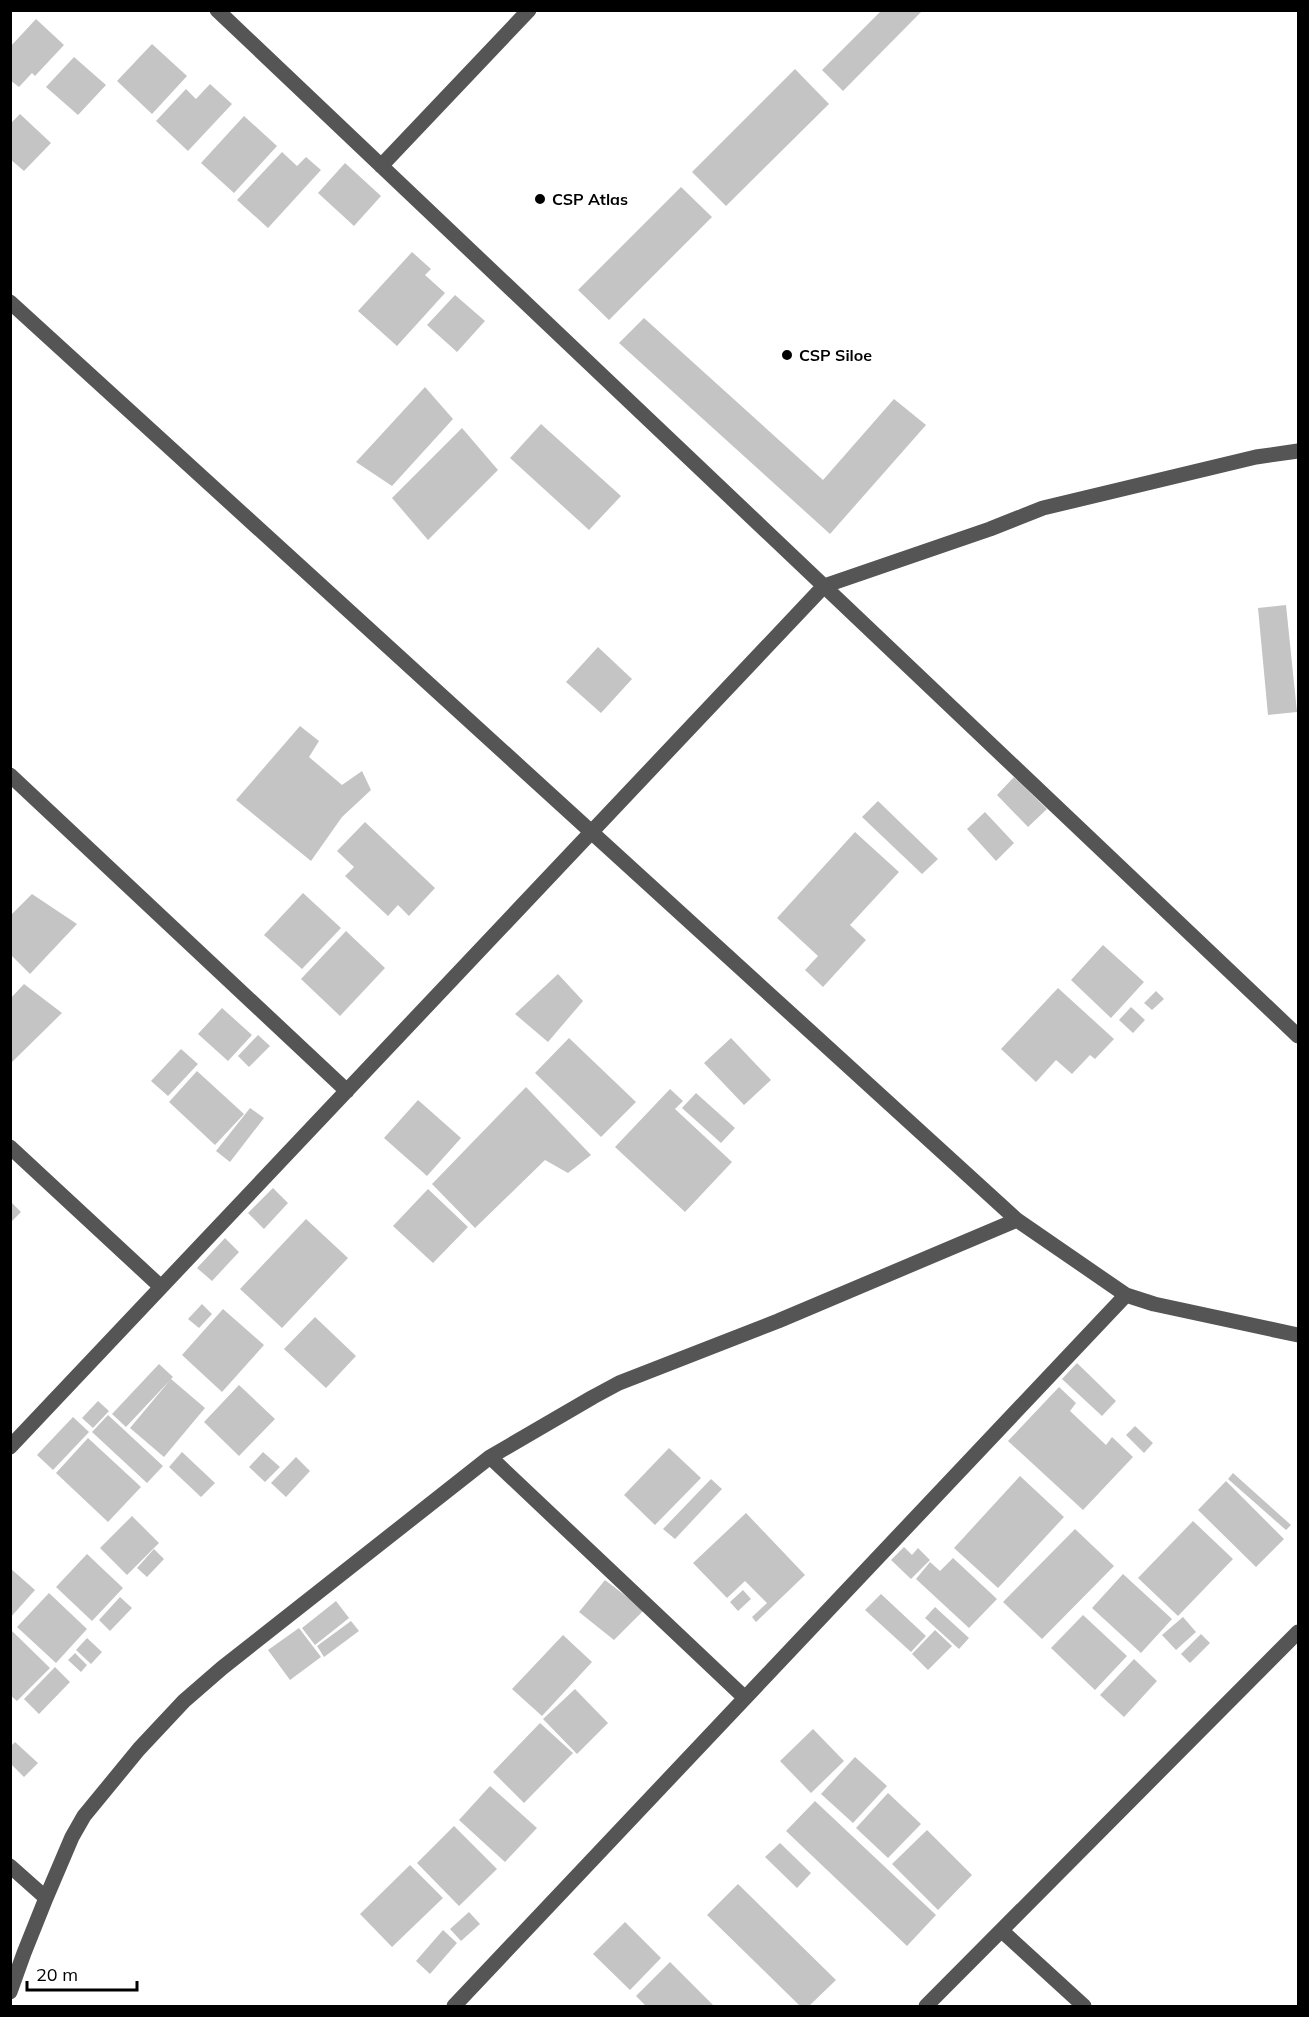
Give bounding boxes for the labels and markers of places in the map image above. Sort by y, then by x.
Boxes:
place label: CSP Atlas [552,189,628,209]
marker: CSP Atlas [533,192,547,206]
place label: CSP Siloe [799,345,872,365]
marker: CSP Siloe [780,348,794,362]

